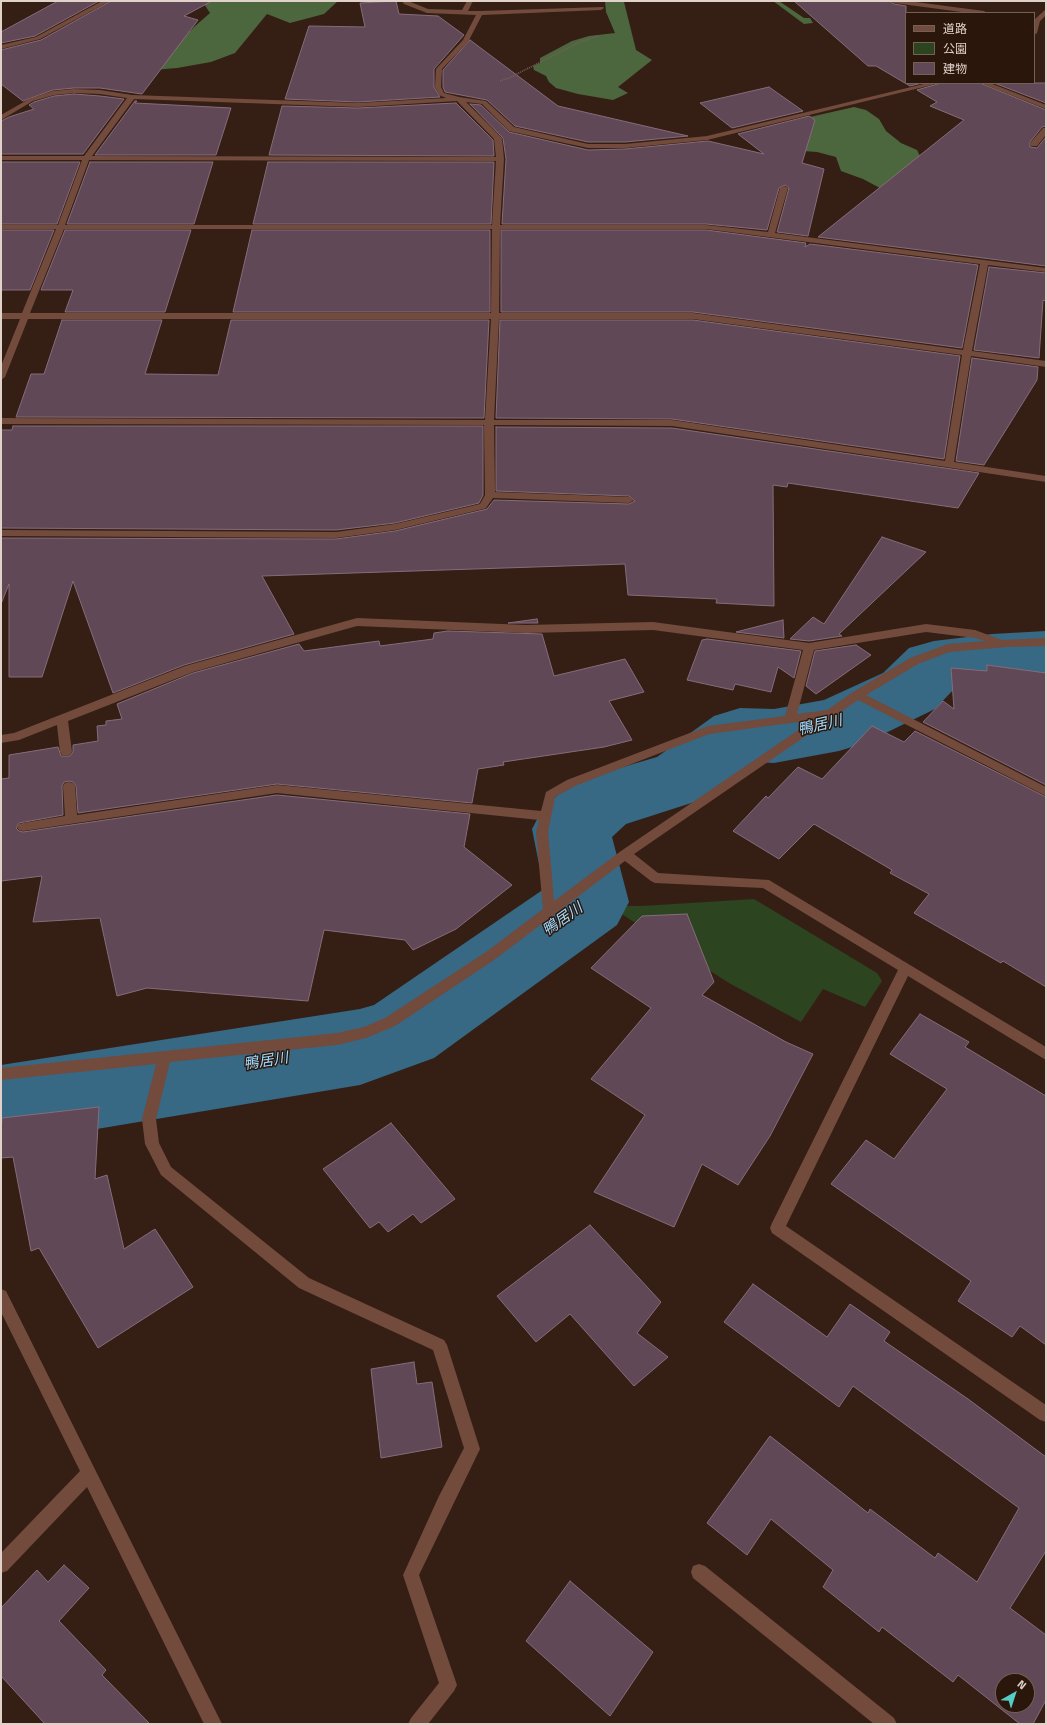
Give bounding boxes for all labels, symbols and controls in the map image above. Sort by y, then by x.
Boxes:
legend [905,12,1035,84]
text: 道路 [943,19,967,38]
text: 公園 [943,39,967,58]
text: 建物 [943,59,967,78]
water label: 鴨居川 [796,712,844,740]
water label: 鴨居川 [539,900,587,940]
water label: 鴨居川 [242,1050,290,1074]
north arrow [995,1673,1035,1713]
text: N [1014,1676,1030,1693]

